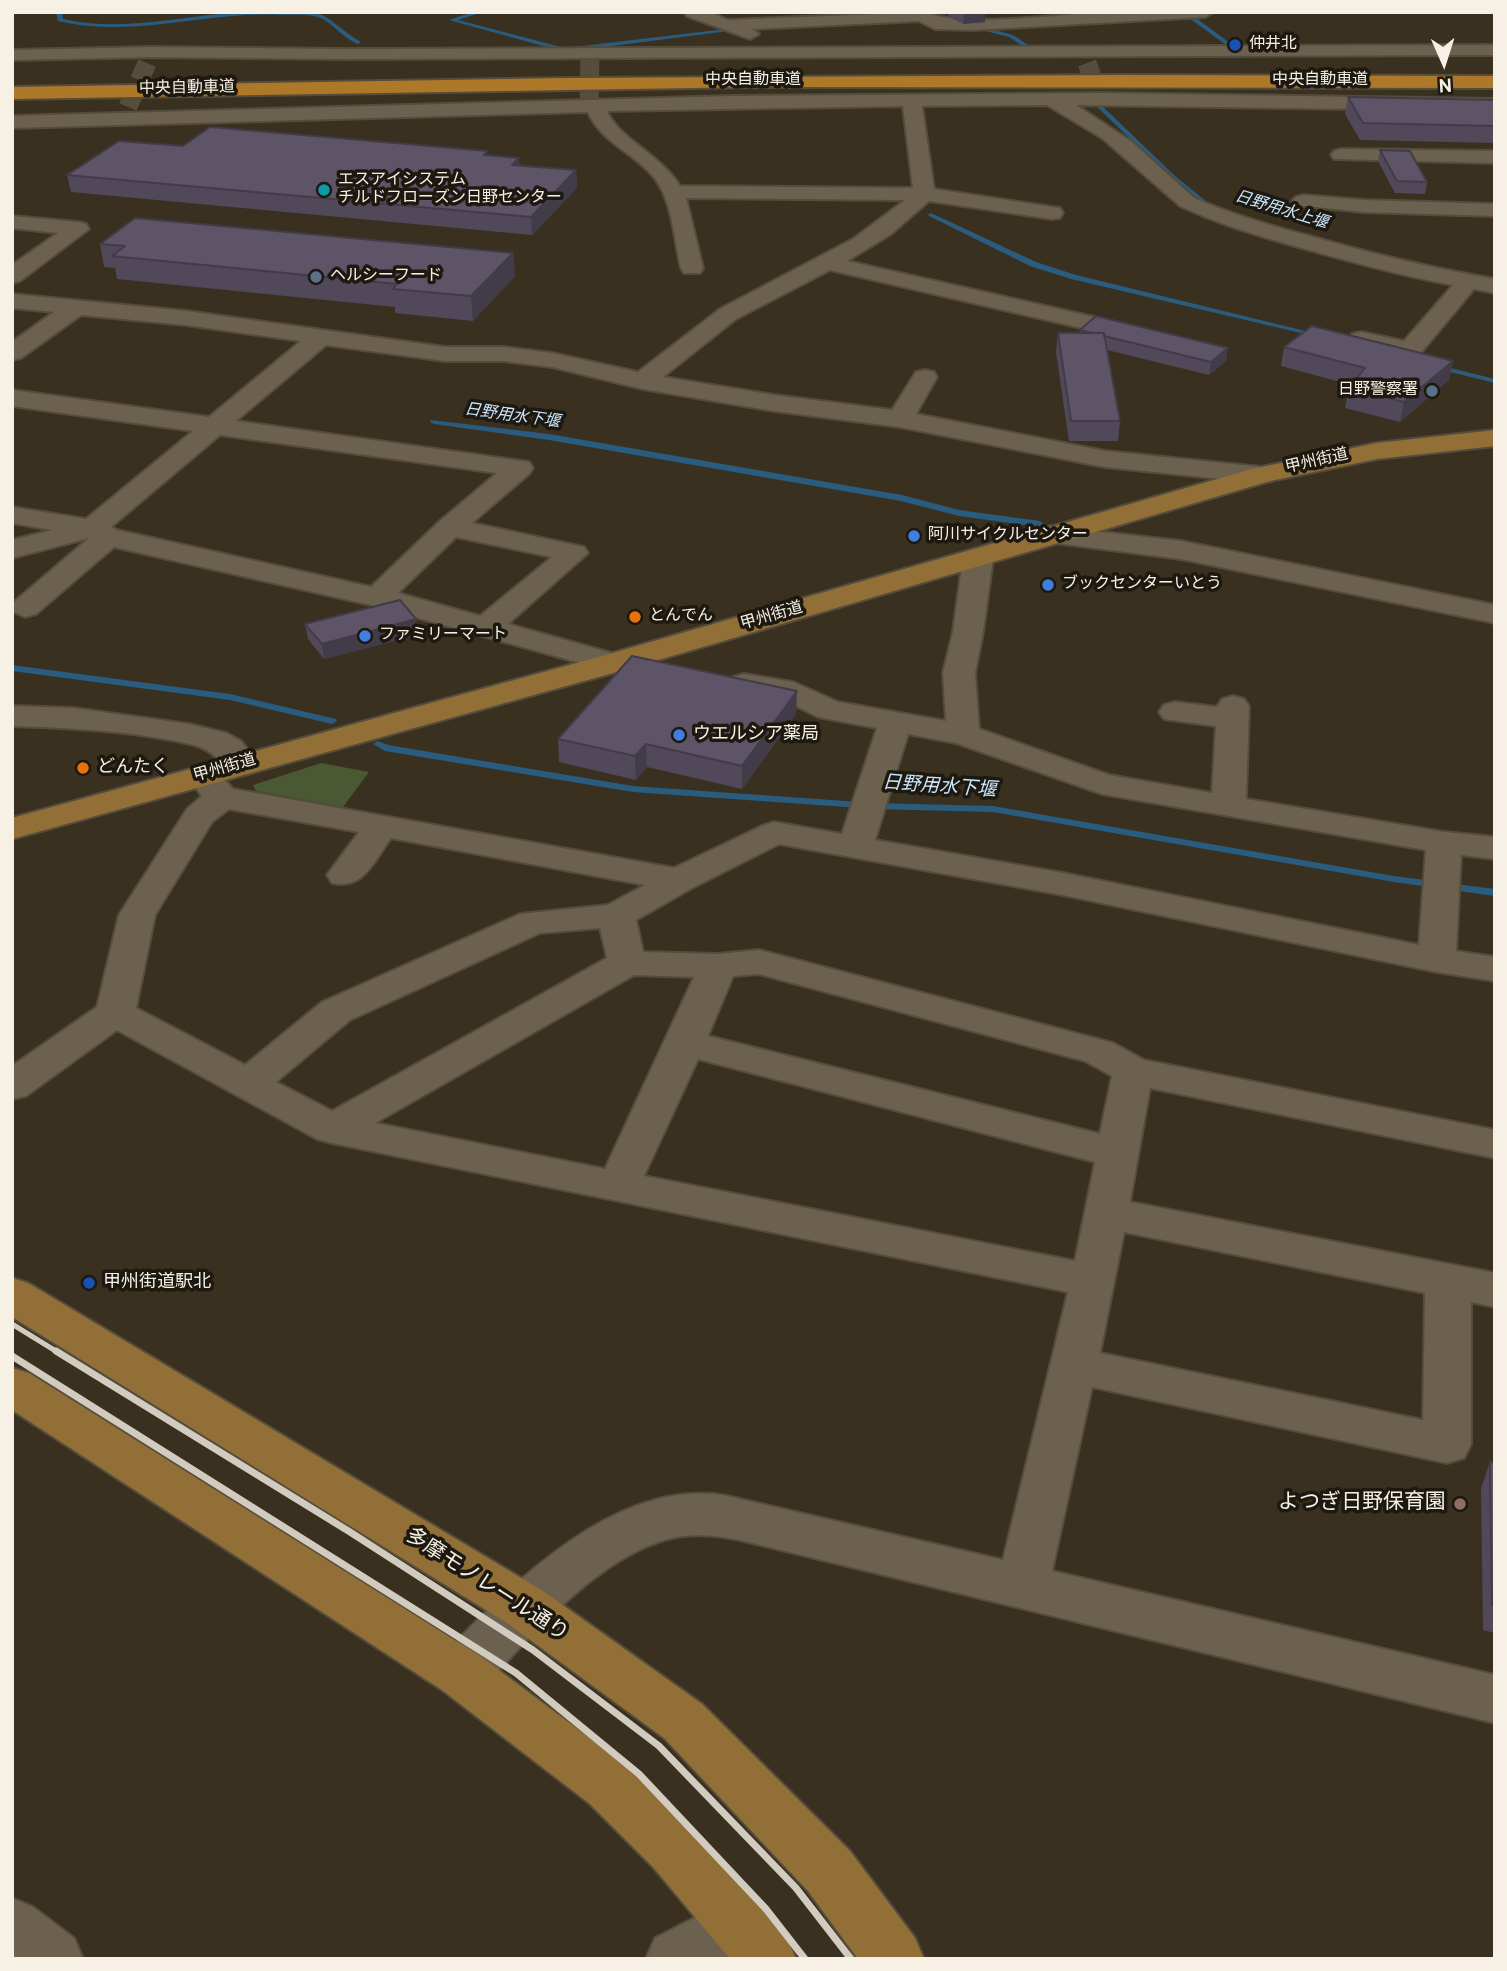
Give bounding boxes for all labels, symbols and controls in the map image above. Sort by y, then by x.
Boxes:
north arrow [1409,28,1479,98]
place label: 仲井北 [1249,35,1297,55]
marker: 仲井北 [1227,37,1243,53]
street label: 中央自動車道 [705,71,801,91]
street label: 中央自動車道 [1272,71,1368,91]
text: N [1438,72,1453,96]
street label: 中央自動車道 [139,79,235,99]
place label: エスアイシステム チルドフローズン日野センター [338,171,562,209]
marker: エスアイシステム チルドフローズン日野センター [316,182,332,198]
water label: 日野用水上堰 [1232,188,1330,234]
place label: ヘルシーフード [330,267,442,287]
marker: ヘルシーフード [308,269,324,285]
place label: 日野警察署 [1338,381,1418,401]
marker: 日野警察署 [1424,383,1440,399]
water label: 日野用水下堰 [463,401,561,433]
street label: 甲州街道 [1284,445,1350,479]
place label: 阿川サイクルセンター [928,526,1088,546]
marker: 阿川サイクルセンター [906,528,922,544]
place label: ブックセンターいとう [1062,575,1222,595]
marker: ブックセンターいとう [1040,577,1056,593]
street label: 甲州街道 [739,599,805,635]
place label: とんでん [649,607,713,627]
marker: とんでん [627,609,643,625]
place label: ファミリーマート [379,626,507,646]
marker: ファミリーマート [357,628,373,644]
place label: ウエルシア薬局 [693,724,819,746]
marker: ウエルシア薬局 [671,727,687,743]
street label: 甲州街道 [192,751,258,787]
place label: どんたく [97,757,169,779]
marker: どんたく [75,760,91,776]
water label: 日野用水下堰 [881,773,997,803]
place label: 甲州街道駅北 [103,1272,211,1294]
marker: 甲州街道駅北 [81,1275,97,1291]
place label: よつぎ日野保育園 [1278,1491,1446,1517]
marker: よつぎ日野保育園 [1452,1496,1468,1512]
street label: 多摩モノレール通り [400,1524,572,1648]

